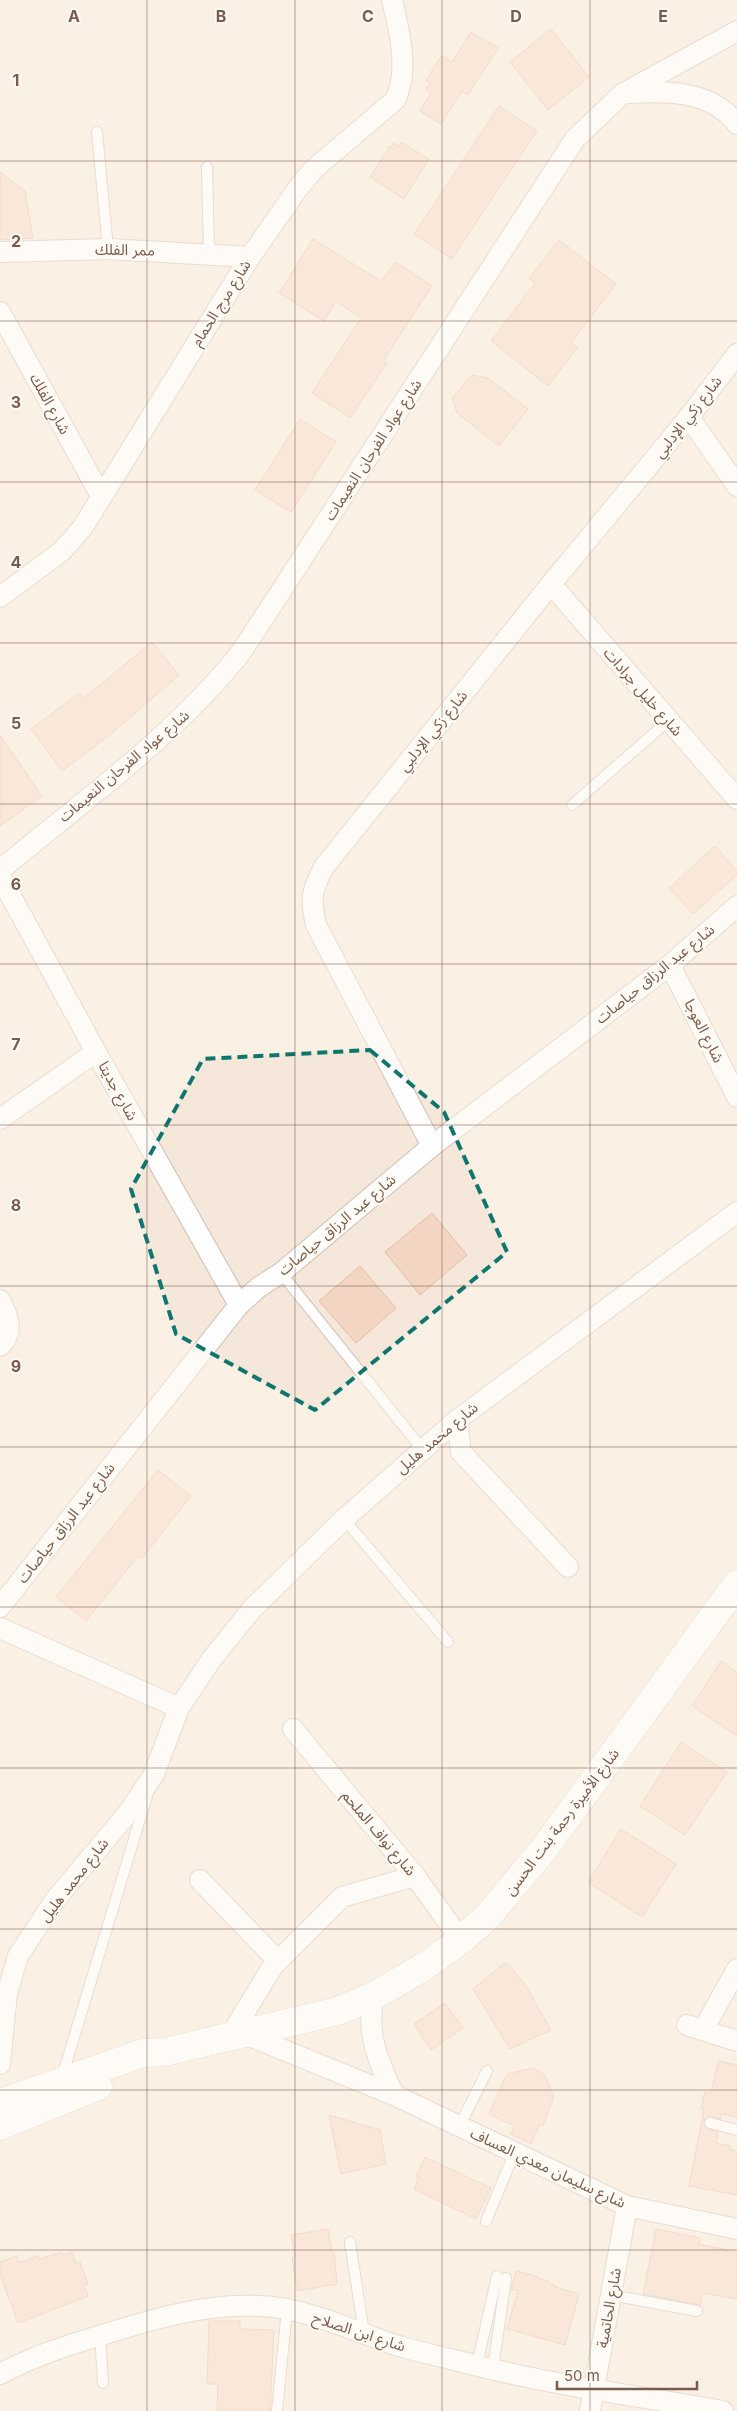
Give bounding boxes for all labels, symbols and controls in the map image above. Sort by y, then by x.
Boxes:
text: A [68,6,80,26]
text: B [216,6,226,26]
text: C [362,6,374,26]
text: D [510,6,522,26]
text: E [658,6,668,26]
text: 1 [13,70,19,90]
text: 2 [11,231,21,251]
street label: ممر الفلك [95,239,155,260]
street label: شارع مرج الحمام [186,256,257,351]
street label: شارع الفلك [23,370,75,439]
street label: شارع زكي الإدلبي [650,372,728,464]
street label: شارع عواد الفرحان النعيمات [320,375,428,526]
text: 3 [11,392,21,412]
text: 4 [11,552,22,572]
street label: شارع خليل جرادات [597,643,687,742]
street label: شارع زكي الإدلبي [394,686,474,777]
street label: شارع عواد الفرحان النعيمات [54,705,195,828]
text: 5 [11,713,21,733]
text: 6 [11,874,21,894]
street label: شارع عبد الرزاق حياصات [591,920,720,1030]
street label: شارع العوجا [678,996,729,1067]
text: 7 [11,1034,21,1054]
street label: شارع جديتا [92,1058,143,1125]
street label: شارع عبد الرزاق حياصات [274,1170,402,1282]
text: 8 [11,1195,21,1215]
text: 9 [11,1356,21,1376]
street label: شارع محمد هليل [392,1398,484,1480]
street label: شارع عبد الرزاق حياصات [13,1458,121,1589]
street label: شارع الأميرة رحمة بنت الحسن [500,1744,626,1901]
street label: شارع نواف الملحم [336,1786,421,1881]
street label: شارع محمد هليل [35,1834,115,1927]
street label: شارع سليمان معدي العساف [466,2123,629,2215]
street label: شارع الحاتمية [592,2266,628,2350]
street label: شارع ابن الصلاح [309,2308,408,2358]
scale bar [557,2358,697,2390]
text: 50 m [564,2366,600,2385]

